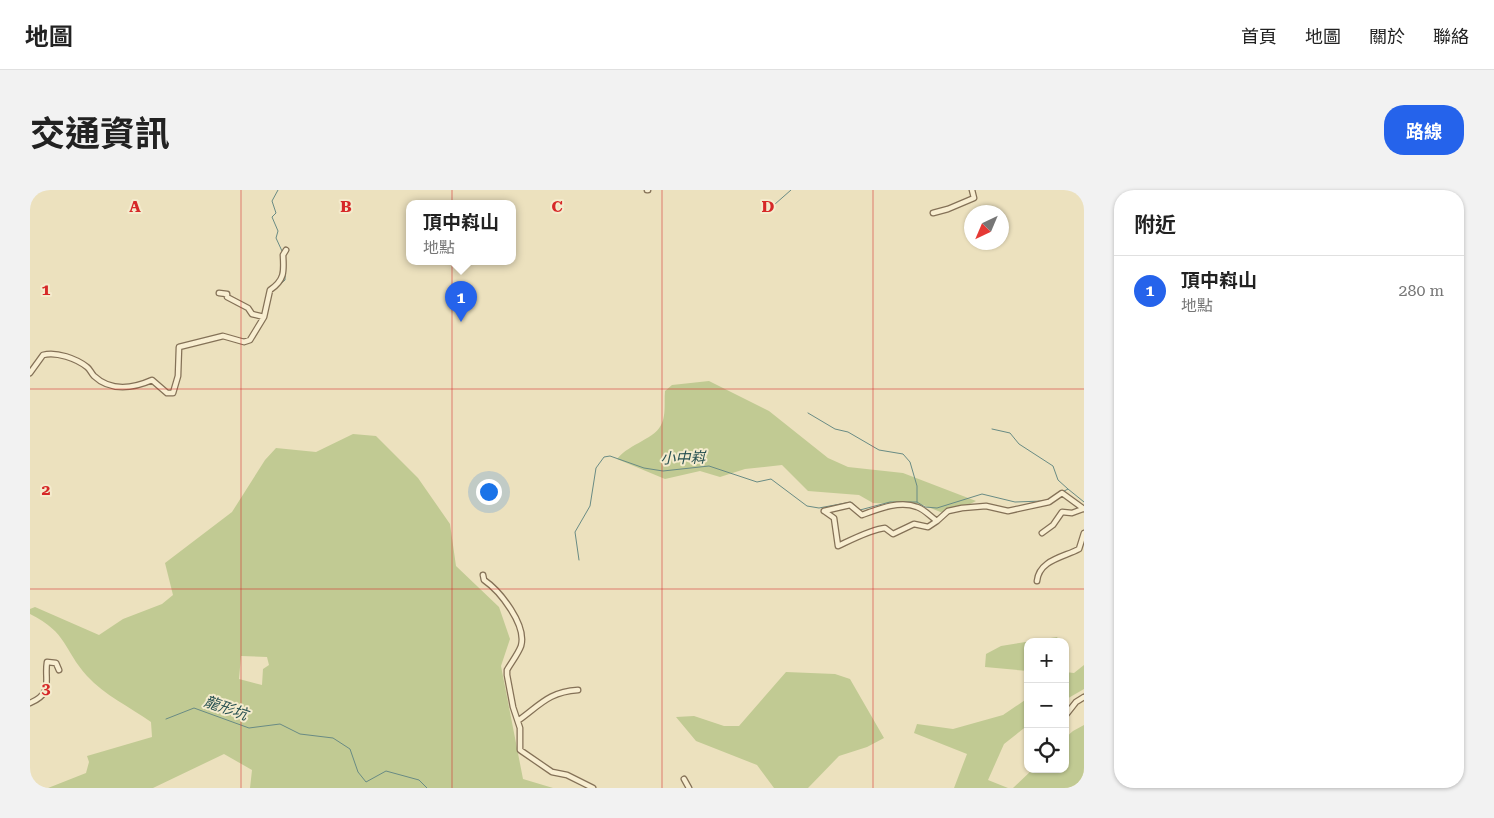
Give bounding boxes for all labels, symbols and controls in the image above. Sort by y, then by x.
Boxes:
text: 地圖 [25,23,73,51]
text: 首頁 [1241,26,1277,47]
text: 地圖 [1305,26,1341,47]
text: 關於 [1369,26,1405,47]
text: 聯絡 [1433,26,1469,47]
button: 路線 [1384,105,1464,155]
text: 交通資訊 [30,114,170,155]
text: A [129,197,141,216]
text: B [340,197,352,216]
text: C [551,197,563,216]
text: D [762,197,775,216]
popup [406,200,516,265]
north arrow [964,205,1009,250]
text: 頂中嵙山 [423,211,499,234]
text: 附近 [1134,213,1176,237]
text: 地點 [423,238,455,257]
text: 頂中嵙山 [1181,269,1257,292]
text: 1 [42,280,51,299]
pin: 1 [445,281,477,322]
text: 1 [1146,281,1154,300]
text: 280 m [1398,281,1444,300]
text: 地點 [1181,296,1213,315]
water label: 小中嵙 [660,449,708,467]
your location [476,479,502,505]
text: 2 [42,480,51,499]
map controls [1024,638,1069,773]
button: + [1024,638,1069,683]
text: 3 [42,679,51,698]
button: − [1024,683,1069,728]
water label: 龍形坑 [202,692,252,724]
button: locate [1024,728,1069,773]

